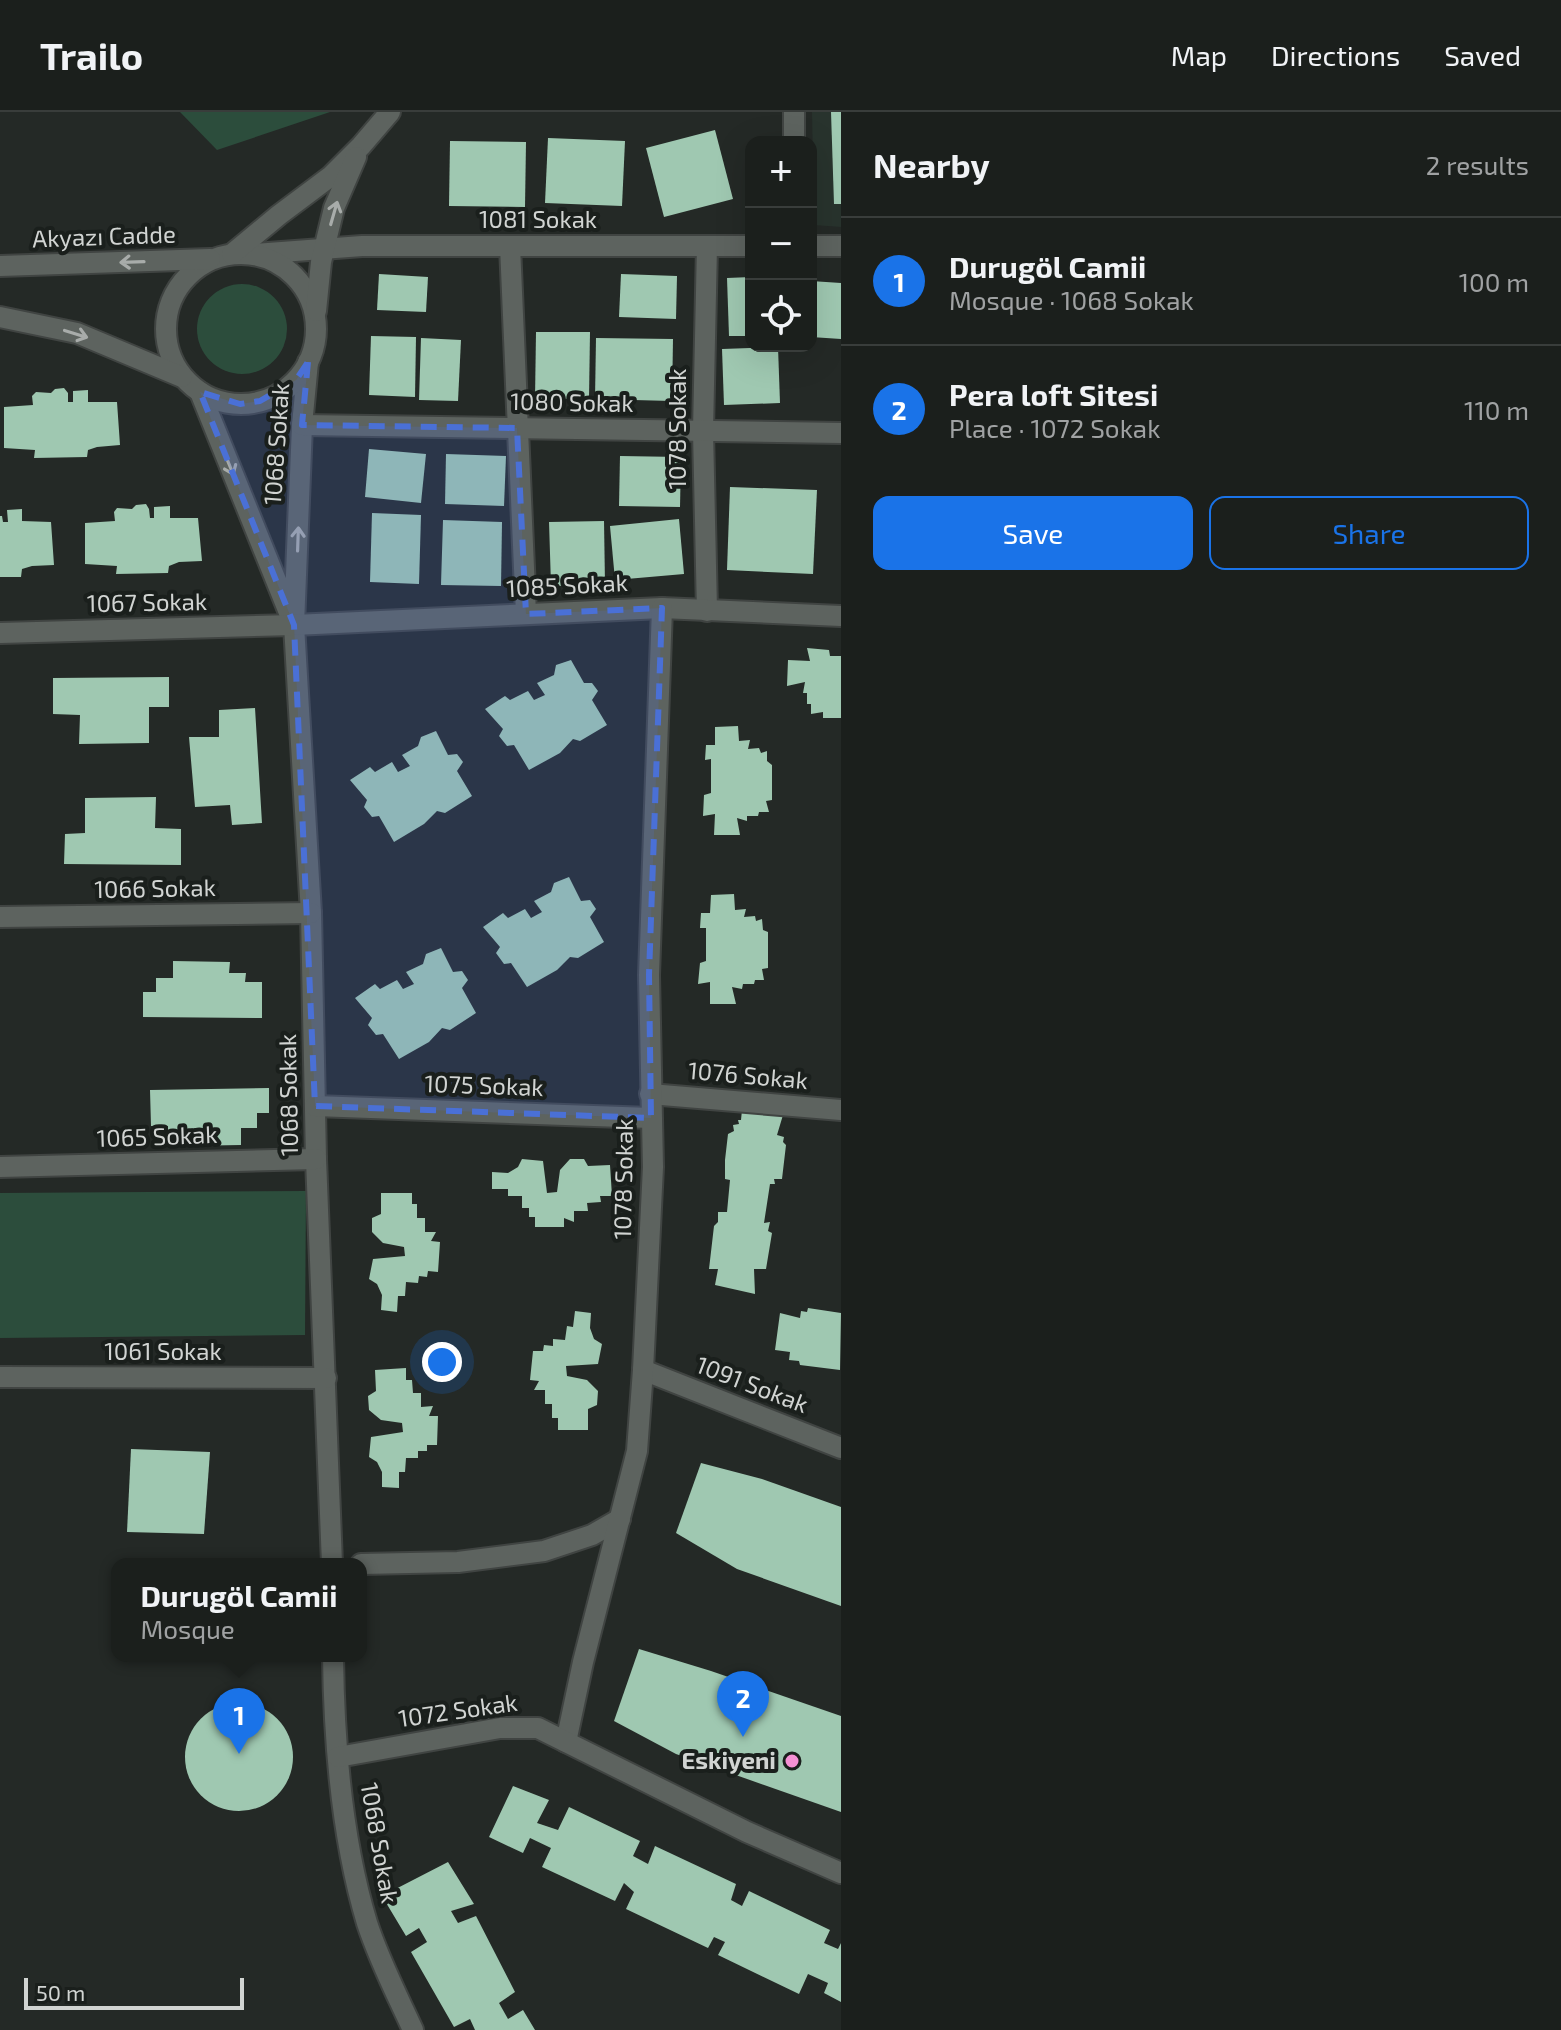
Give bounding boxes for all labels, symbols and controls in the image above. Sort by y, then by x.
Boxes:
text: Trailo [40,32,143,78]
text: Map [1171,38,1227,72]
text: Directions [1271,38,1400,72]
text: Saved [1444,38,1521,72]
map controls [745,136,817,352]
button: + [745,136,817,208]
text: Nearby [873,144,990,185]
text: 2 results [1426,149,1529,180]
one-way arrow [328,201,342,226]
street label: 1081 Sokak [479,204,597,233]
button: − [745,208,817,280]
street label: Akyazı Cadde [32,219,176,252]
text: Durugöl Camii [949,248,1146,284]
one-way arrow [119,254,146,269]
text: 1 [893,266,905,297]
text: 100 m [1459,266,1529,297]
button: locate [745,280,817,352]
text: Mosque · 1068 Sokak [949,284,1194,315]
one-way arrow [63,328,88,342]
street label: 1078 Sokak [662,369,691,489]
text: Pera loft Sitesi [949,376,1158,412]
street label: 1068 Sokak [257,382,294,506]
street label: 1080 Sokak [510,386,634,417]
text: 2 [891,394,907,425]
text: 110 m [1464,394,1529,425]
text: Place · 1072 Sokak [949,412,1160,443]
one-way arrow [223,451,237,476]
button: Save [873,496,1193,570]
button: Share [1209,496,1529,570]
one-way arrow [290,526,305,553]
street label: 1085 Sokak [505,567,628,602]
street label: 1067 Sokak [87,586,207,617]
street label: 1066 Sokak [94,872,216,903]
street label: 1068 Sokak [272,1034,303,1156]
street label: 1076 Sokak [687,1055,809,1094]
street label: 1075 Sokak [424,1068,544,1101]
street label: 1078 Sokak [607,1118,638,1240]
street label: 1065 Sokak [96,1119,218,1152]
street label: 1061 Sokak [104,1336,222,1365]
your location [422,1342,462,1382]
street label: 1091 Sokak [693,1349,813,1418]
popup [111,1558,367,1662]
text: Durugöl Camii [140,1577,338,1613]
text: Mosque [140,1613,235,1644]
pin: 2 [717,1671,769,1737]
street label: 1072 Sokak [396,1687,519,1732]
pin: 1 [213,1688,265,1754]
place label: Eskiyeni [681,1745,776,1774]
marker: Eskiyeni [783,1752,801,1770]
street label: 1068 Sokak [356,1780,405,1906]
scale bar [24,1974,244,2010]
text: 50 m [36,1979,85,2005]

